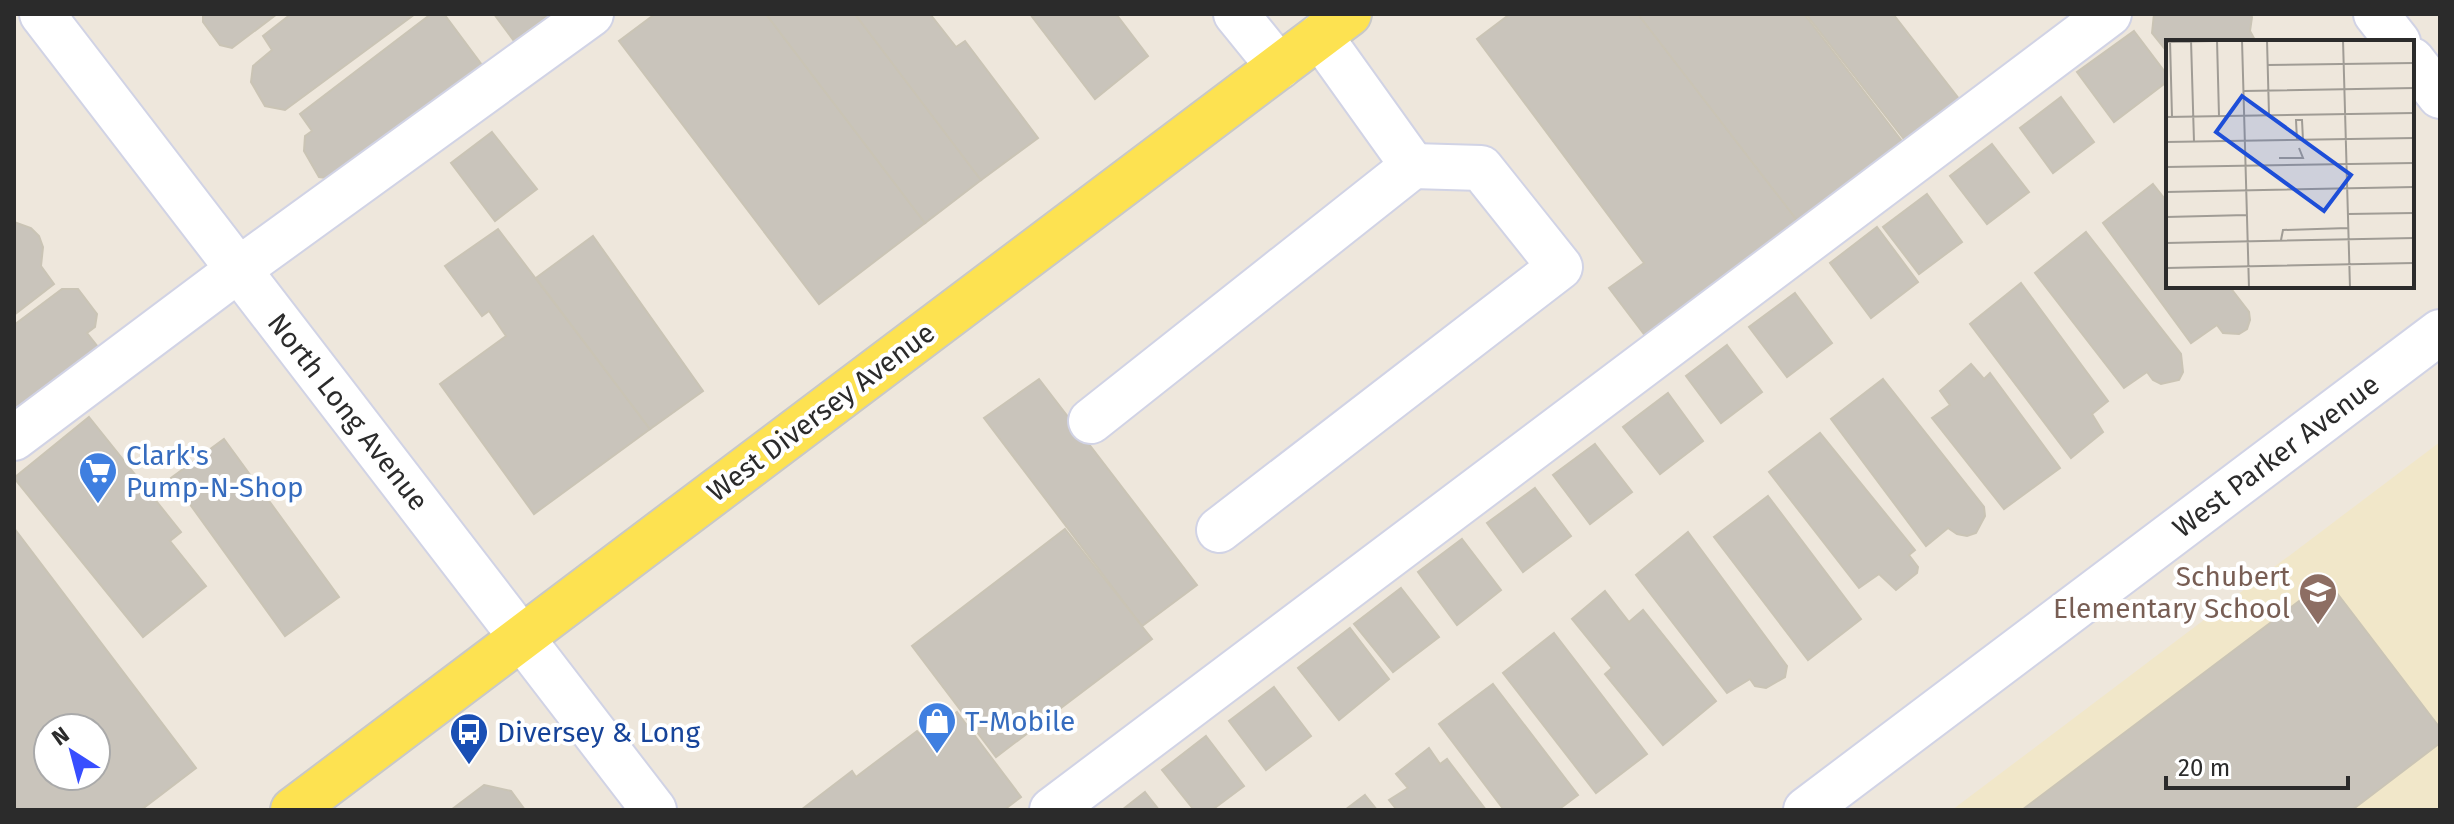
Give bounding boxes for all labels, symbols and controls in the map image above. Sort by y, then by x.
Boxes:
inset map [2166,40,2414,288]
street label: North Long Avenue [261,307,435,517]
street label: West Diversey Avenue [701,316,941,508]
street label: West Parker Avenue [2166,368,2386,544]
place label: Clark's Pump-N-Shop [126,439,304,504]
supermarket icon: Clark's Pump-N-Shop [77,450,119,505]
place label: Schubert Elementary School [2053,560,2291,625]
school or university icon: Schubert Elementary School [2297,571,2339,626]
shop icon: T-Mobile [916,700,958,755]
place label: T-Mobile [965,705,1075,738]
bus stop icon: Diversey & Long [448,711,490,766]
north arrow [32,712,112,792]
place label: Diversey & Long [497,716,700,749]
text: N [47,721,74,751]
scale bar [2166,740,2348,790]
text: 20 m [2178,754,2230,782]

